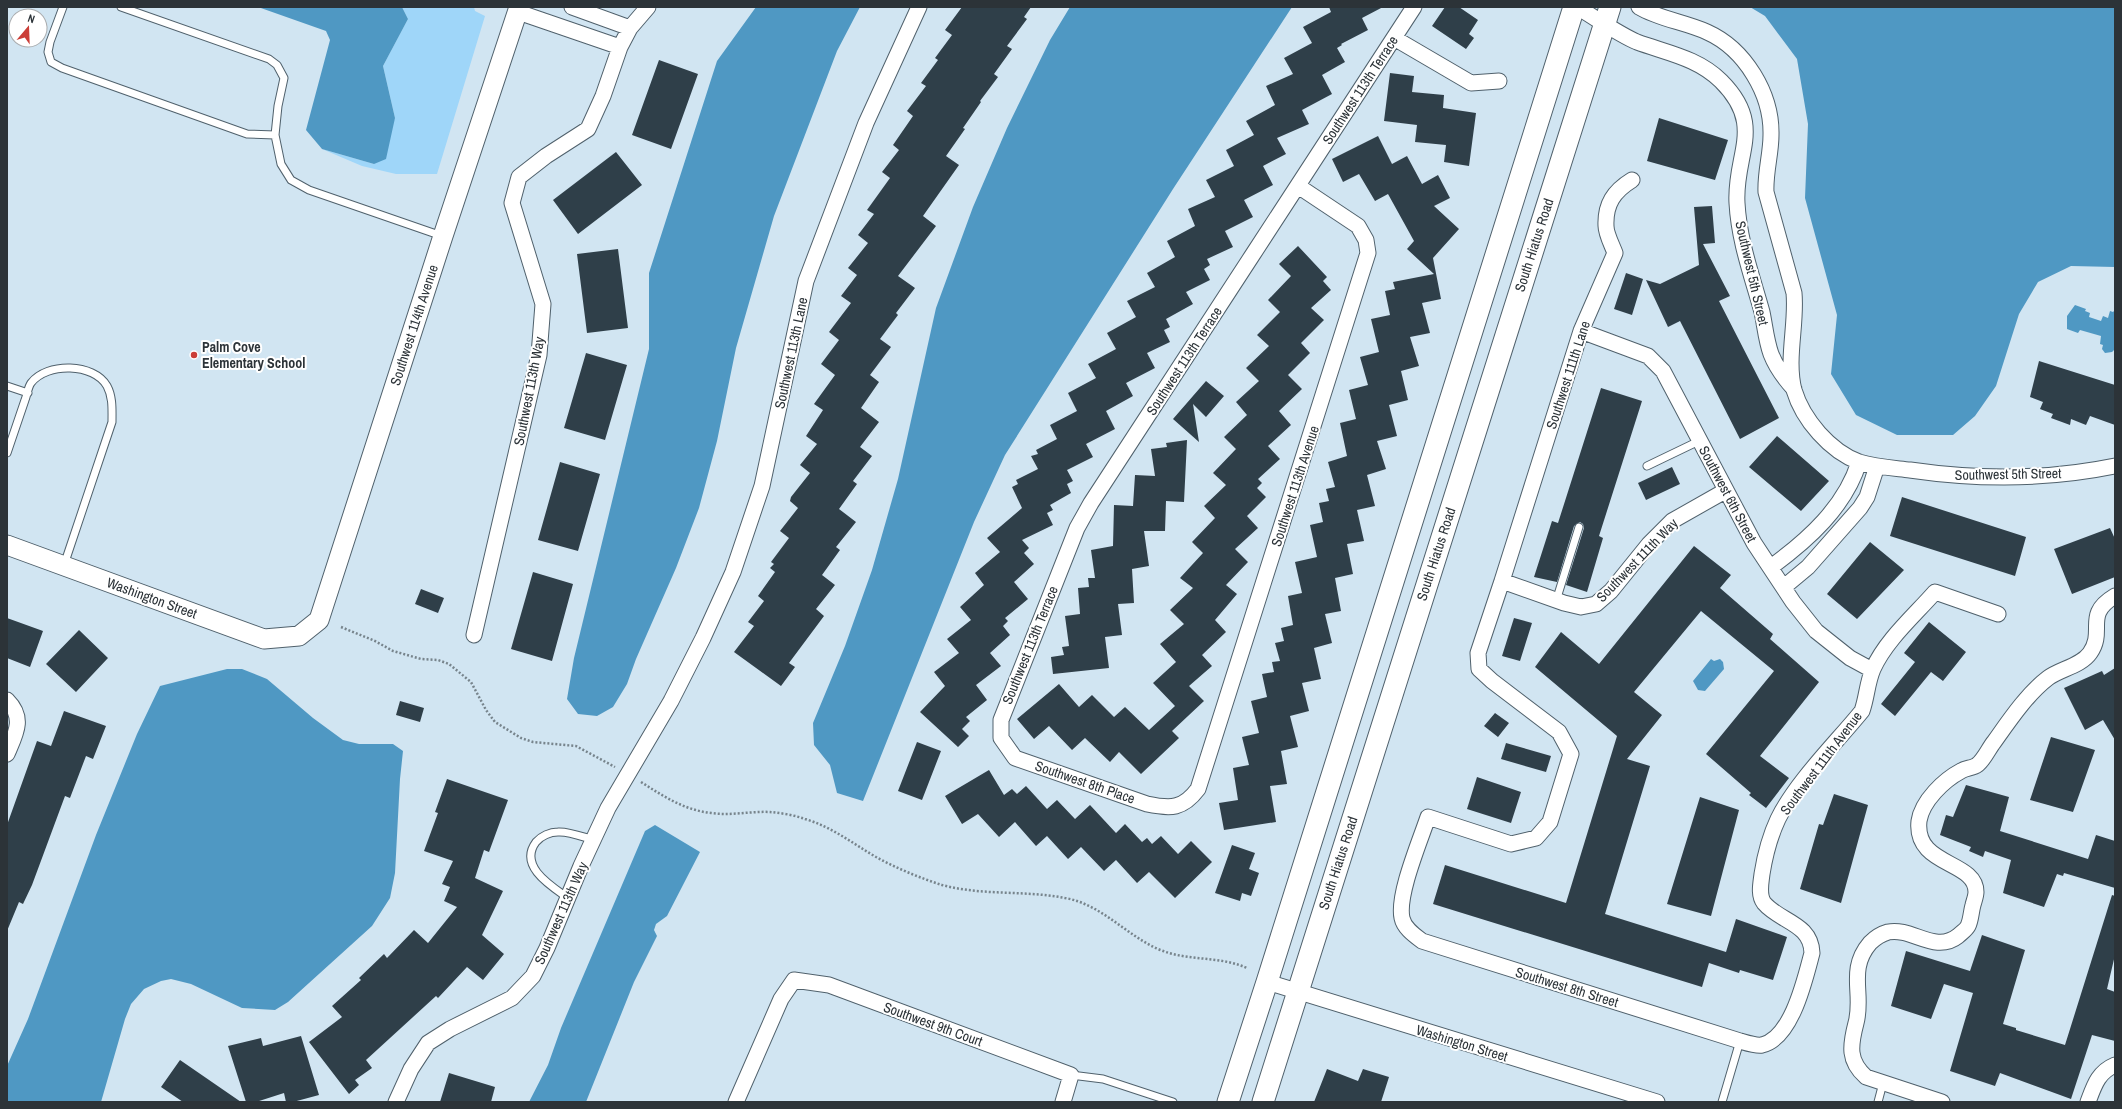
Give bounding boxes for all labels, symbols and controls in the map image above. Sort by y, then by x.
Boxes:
north arrow [8,8,48,48]
text: N [26,11,37,26]
street label: Southwest 113th Terrace [1318,32,1402,148]
street label: South Hiatus Road [1510,196,1558,294]
street label: Southwest 5th Street [1731,219,1773,327]
street label: Southwest 114th Avenue [386,262,442,388]
street label: Southwest 113th Lane [770,296,812,410]
street label: Southwest 113th Terrace [1142,303,1226,419]
street label: Southwest 111th Lane [1542,319,1594,431]
street label: Southwest 113th Way [510,335,548,447]
place label: Palm Cove Elementary School [202,338,305,372]
marker: Palm Cove Elementary School [189,350,199,360]
street label: Southwest 113th Avenue [1267,423,1323,549]
street label: Southwest 6th Street [1695,443,1761,545]
street label: Southwest 5th Street [1955,464,2061,484]
street label: South Hiatus Road [1412,505,1460,603]
street label: Southwest 111th Way [1592,514,1682,606]
street label: Washington Street [104,573,200,623]
street label: Southwest 113th Terrace [998,583,1062,707]
street label: Southwest 111th Avenue [1776,708,1866,818]
street label: Southwest 8th Place [1033,756,1137,808]
street label: South Hiatus Road [1314,814,1362,912]
street label: Southwest 113th Way [530,859,592,967]
street label: Southwest 8th Street [1513,963,1621,1011]
street label: Southwest 9th Court [881,998,985,1050]
street label: Washington Street [1414,1021,1510,1065]

